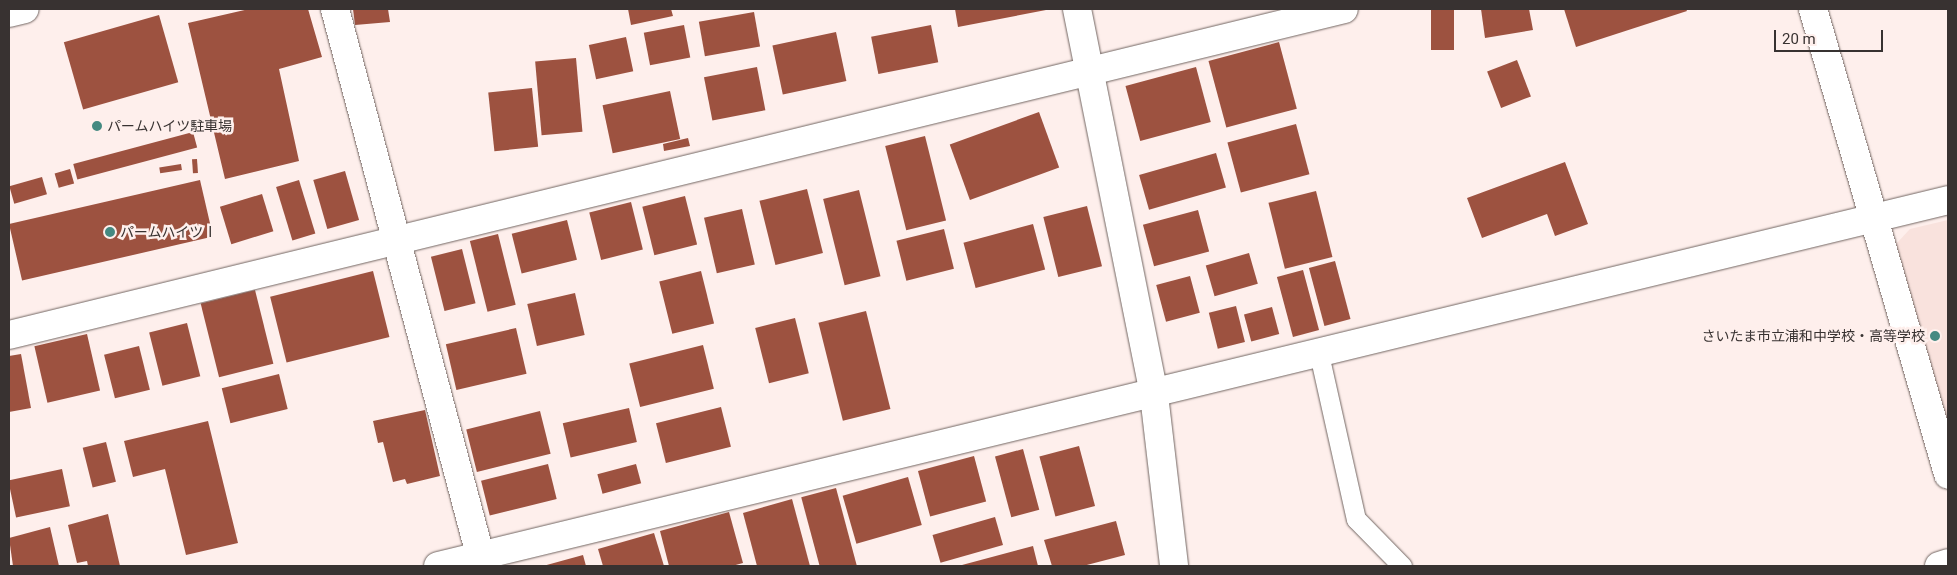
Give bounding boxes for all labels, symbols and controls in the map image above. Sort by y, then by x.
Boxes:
scale bar [1777,20,1886,52]
text: 20 m [1782,30,1816,48]
place label: パームハイツ駐車場 [107,118,233,134]
marker: パームハイツ駐車場 [91,120,103,132]
place label: パームハイツⅠ [120,224,218,240]
marker: パームハイツⅠ [104,226,116,238]
place label: さいたま市立浦和中学校・高等学校 [1701,328,1925,344]
marker: さいたま市立浦和中学校・高等学校 [1929,330,1941,342]

